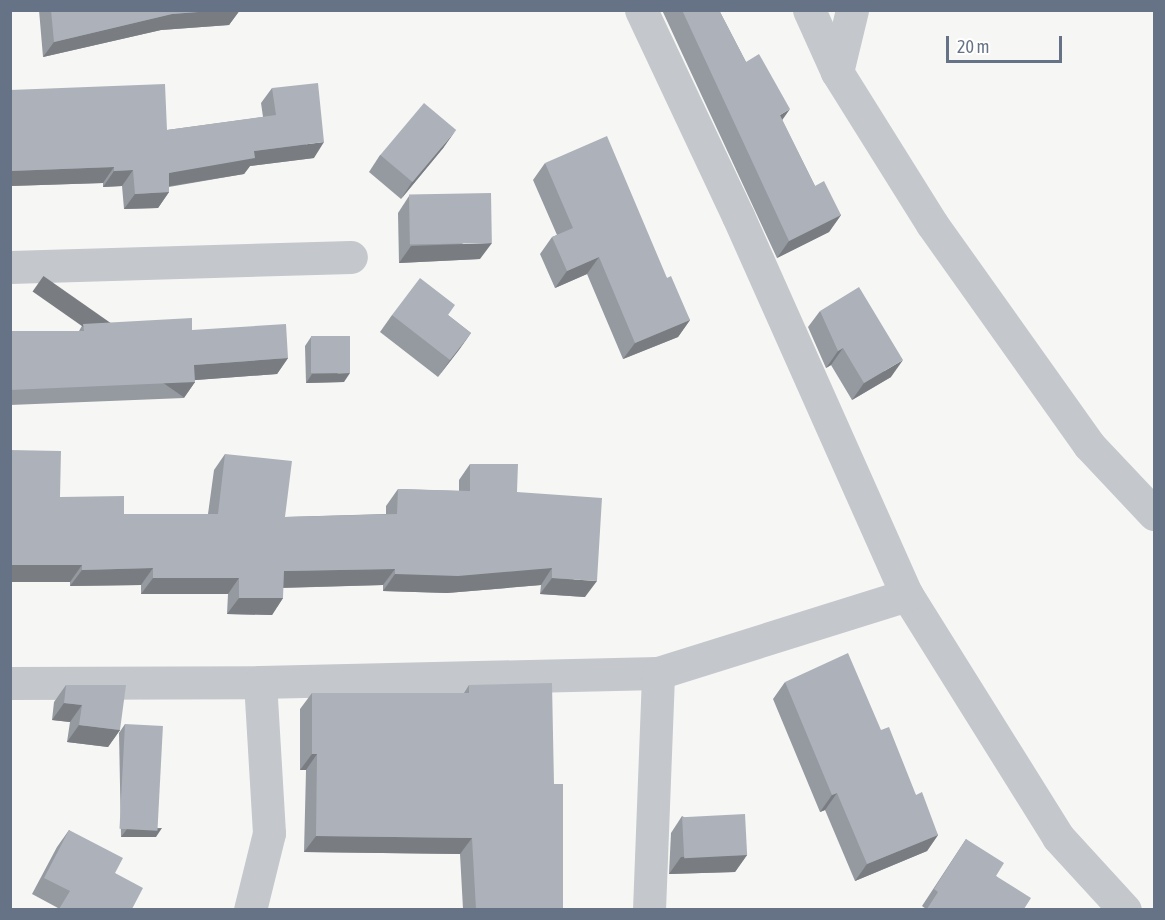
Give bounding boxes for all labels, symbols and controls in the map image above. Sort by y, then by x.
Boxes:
scale bar [949,24,1064,62]
text: 20 m [957,36,989,57]

